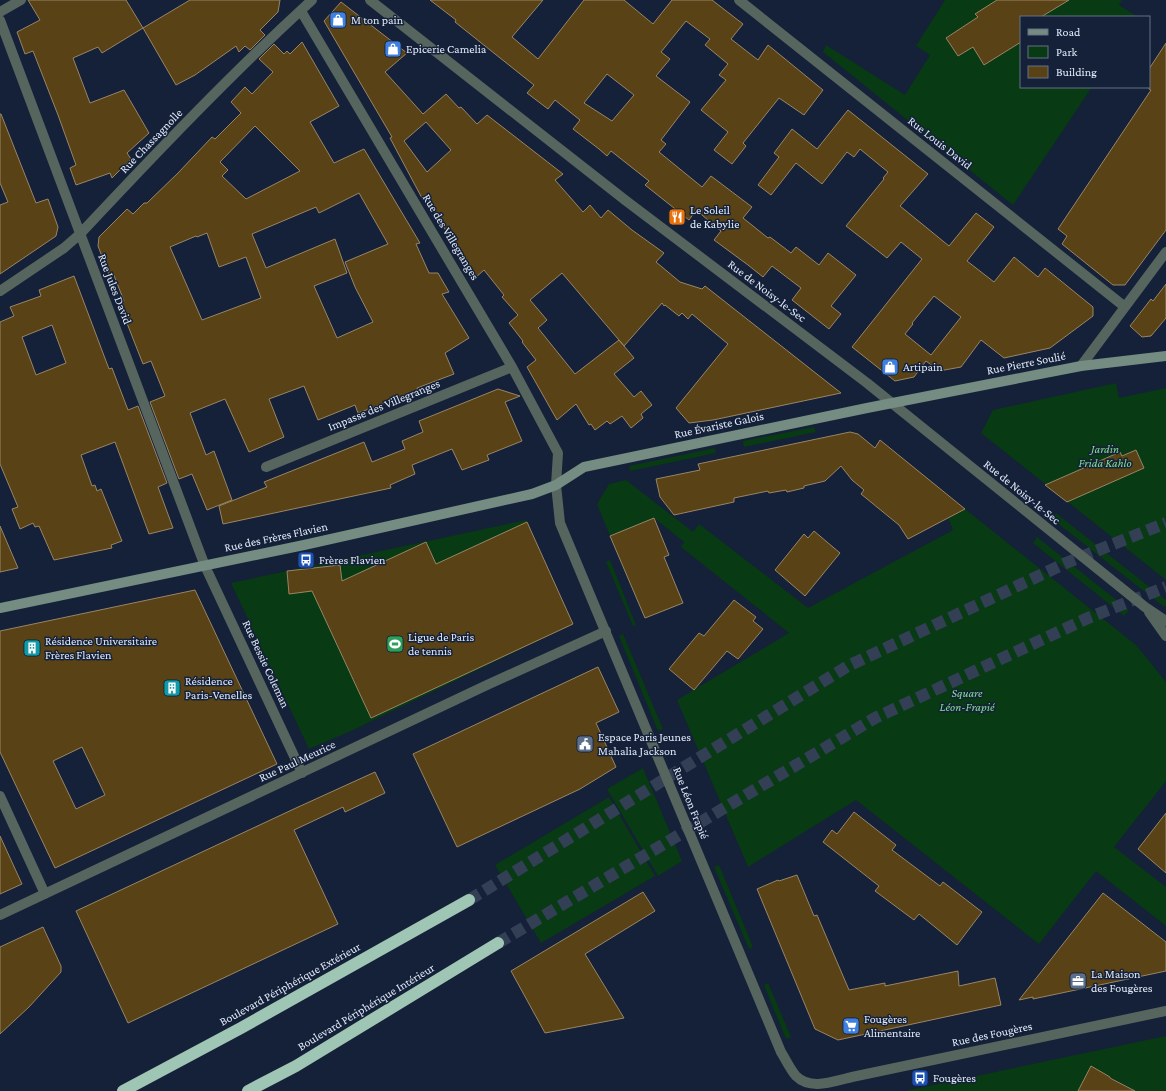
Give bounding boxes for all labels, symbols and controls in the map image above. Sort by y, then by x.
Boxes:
shop icon: M ton pain [328,10,348,30]
place label: M ton pain [351,13,404,27]
legend [1020,16,1150,88]
text: Road [1056,25,1081,39]
shop icon: Epicerie Camelia [383,39,403,59]
place label: Epicerie Camelia [406,42,487,56]
text: Park [1056,45,1078,59]
text: Building [1056,65,1097,79]
street label: Rue Chassagnolle [117,106,185,176]
street label: Rue Louis David [905,114,975,173]
street label: Rue des Villegranges [420,191,482,283]
place label: Le Soleil de Kabylie [690,203,739,231]
restaurant icon: Le Soleil de Kabylie [667,207,687,227]
street label: Rue Jules David [95,252,135,327]
street label: Rue de Noisy-le-Sec [725,257,809,325]
street label: Rue Pierre Soulié [985,348,1067,378]
shop icon: Artipain [880,357,900,377]
place label: Artipain [903,360,943,374]
street label: Impasse des Villegranges [326,376,442,434]
street label: Rue Évariste Galois [673,409,765,441]
park label: Jardin Frida Kahlo [1078,442,1132,470]
street label: Rue de Noisy-le-Sec [981,457,1063,527]
street label: Rue des Frères Flavien [223,519,329,555]
bus stop icon: Frères Flavien [296,550,316,570]
place label: Frères Flavien [319,553,386,567]
street label: Rue Bessie Coleman [240,618,293,711]
place label: Ligue de Paris de tennis [408,630,474,658]
place label: Résidence Universitaire Frères Flavien [45,634,157,662]
sports icon: Ligue de Paris de tennis [385,634,405,654]
building icon: Résidence Universitaire Frères Flavien [22,638,42,658]
place label: Résidence Paris-Venelles [185,674,253,702]
building icon: Résidence Paris-Venelles [162,678,182,698]
park label: Square Léon-Frapié [939,686,996,714]
place label: Espace Paris Jeunes Mahalia Jackson [598,730,691,758]
public building icon: Espace Paris Jeunes Mahalia Jackson [575,734,595,754]
street label: Rue Paul Meurice [257,737,337,785]
street label: Rue Léon Frapié [670,765,712,841]
street label: Boulevard Périphérique Extérieur [217,939,364,1029]
street label: Boulevard Périphérique Intérieur [295,960,438,1054]
place label: La Maison des Fougères [1091,967,1153,995]
office icon: La Maison des Fougères [1068,971,1088,991]
place label: Fougères Alimentaire [864,1012,920,1040]
supermarket icon: Fougères Alimentaire [841,1016,861,1036]
street label: Rue des Fougères [950,1019,1034,1049]
bus stop icon: Fougères [910,1068,930,1088]
place label: Fougères [933,1071,976,1085]

